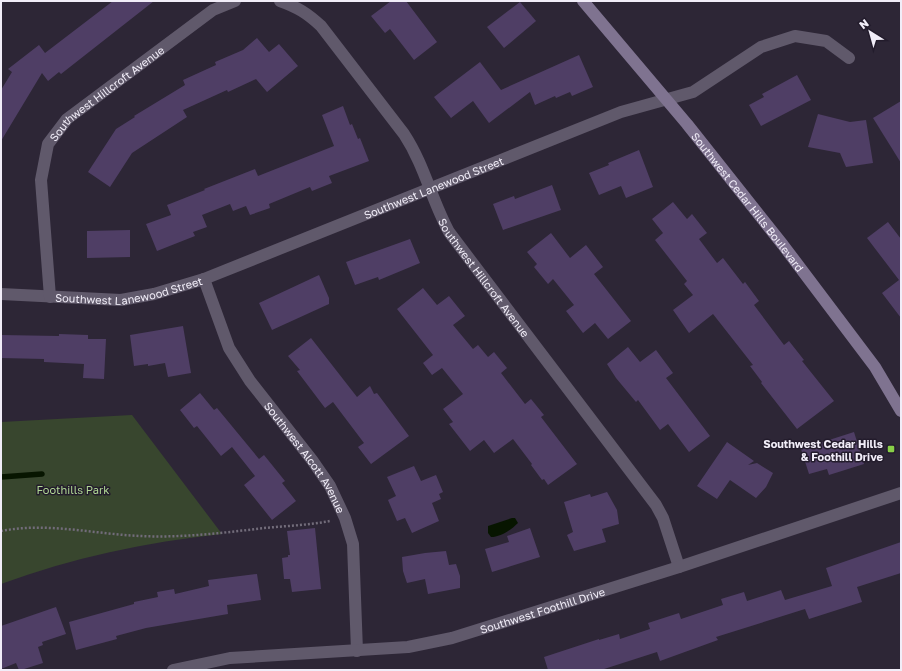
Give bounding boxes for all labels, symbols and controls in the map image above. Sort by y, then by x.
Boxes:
north arrow [850,12,890,52]
text: N [856,16,871,31]
street label: Southwest Hillcroft Avenue [46,43,166,143]
street label: Southwest Cedar Hills Boulevard [689,129,807,274]
street label: Southwest Lanewood Street [362,153,505,221]
street label: Southwest Hillcroft Avenue [436,216,533,339]
street label: Southwest Lanewood Street [55,273,204,307]
street label: Southwest Alcott Avenue [262,399,348,515]
place label: Southwest Cedar Hills & Foothill Drive [763,437,884,463]
marker: Southwest Cedar Hills & Foothill Drive [886,444,896,454]
park label: Foothills Park [36,483,110,496]
street label: Southwest Foothill Drive [478,584,606,635]

